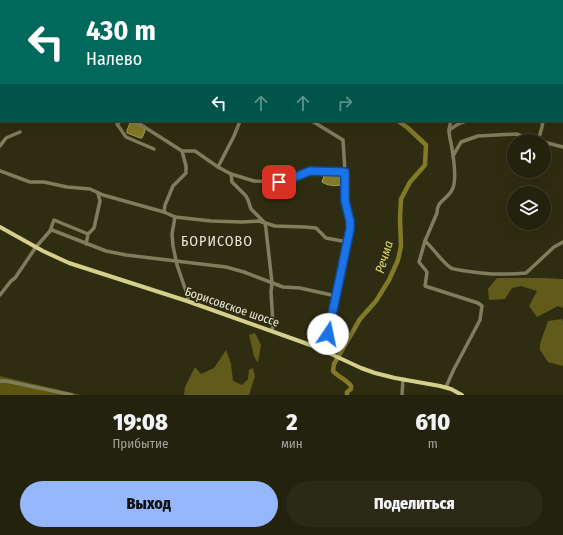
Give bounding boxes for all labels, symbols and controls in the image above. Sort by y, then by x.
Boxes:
text: 430 m [86,14,156,47]
icon: left [20,16,72,68]
text: Налево [86,48,142,70]
icon: left [208,92,230,114]
icon: ahead [250,92,272,114]
icon: ahead [292,92,314,114]
icon: right [334,92,356,114]
map controls [507,134,551,230]
button: sound [507,134,551,178]
pin [262,165,296,199]
icon: arrive [268,171,290,193]
button: layers [507,186,551,230]
district label: БОРИСОВО [181,233,253,250]
water label: Речма [372,239,396,275]
street label: Борисовское шоссе [183,284,281,330]
position arrow [307,313,349,355]
text: 19:08 [113,408,168,436]
text: 2 [286,408,297,436]
text: 610 [415,408,450,436]
text: Прибытие [113,436,168,451]
text: мин [281,436,303,451]
text: m [428,436,438,451]
button: Выход [20,481,278,527]
button: Поделиться [286,481,543,527]

